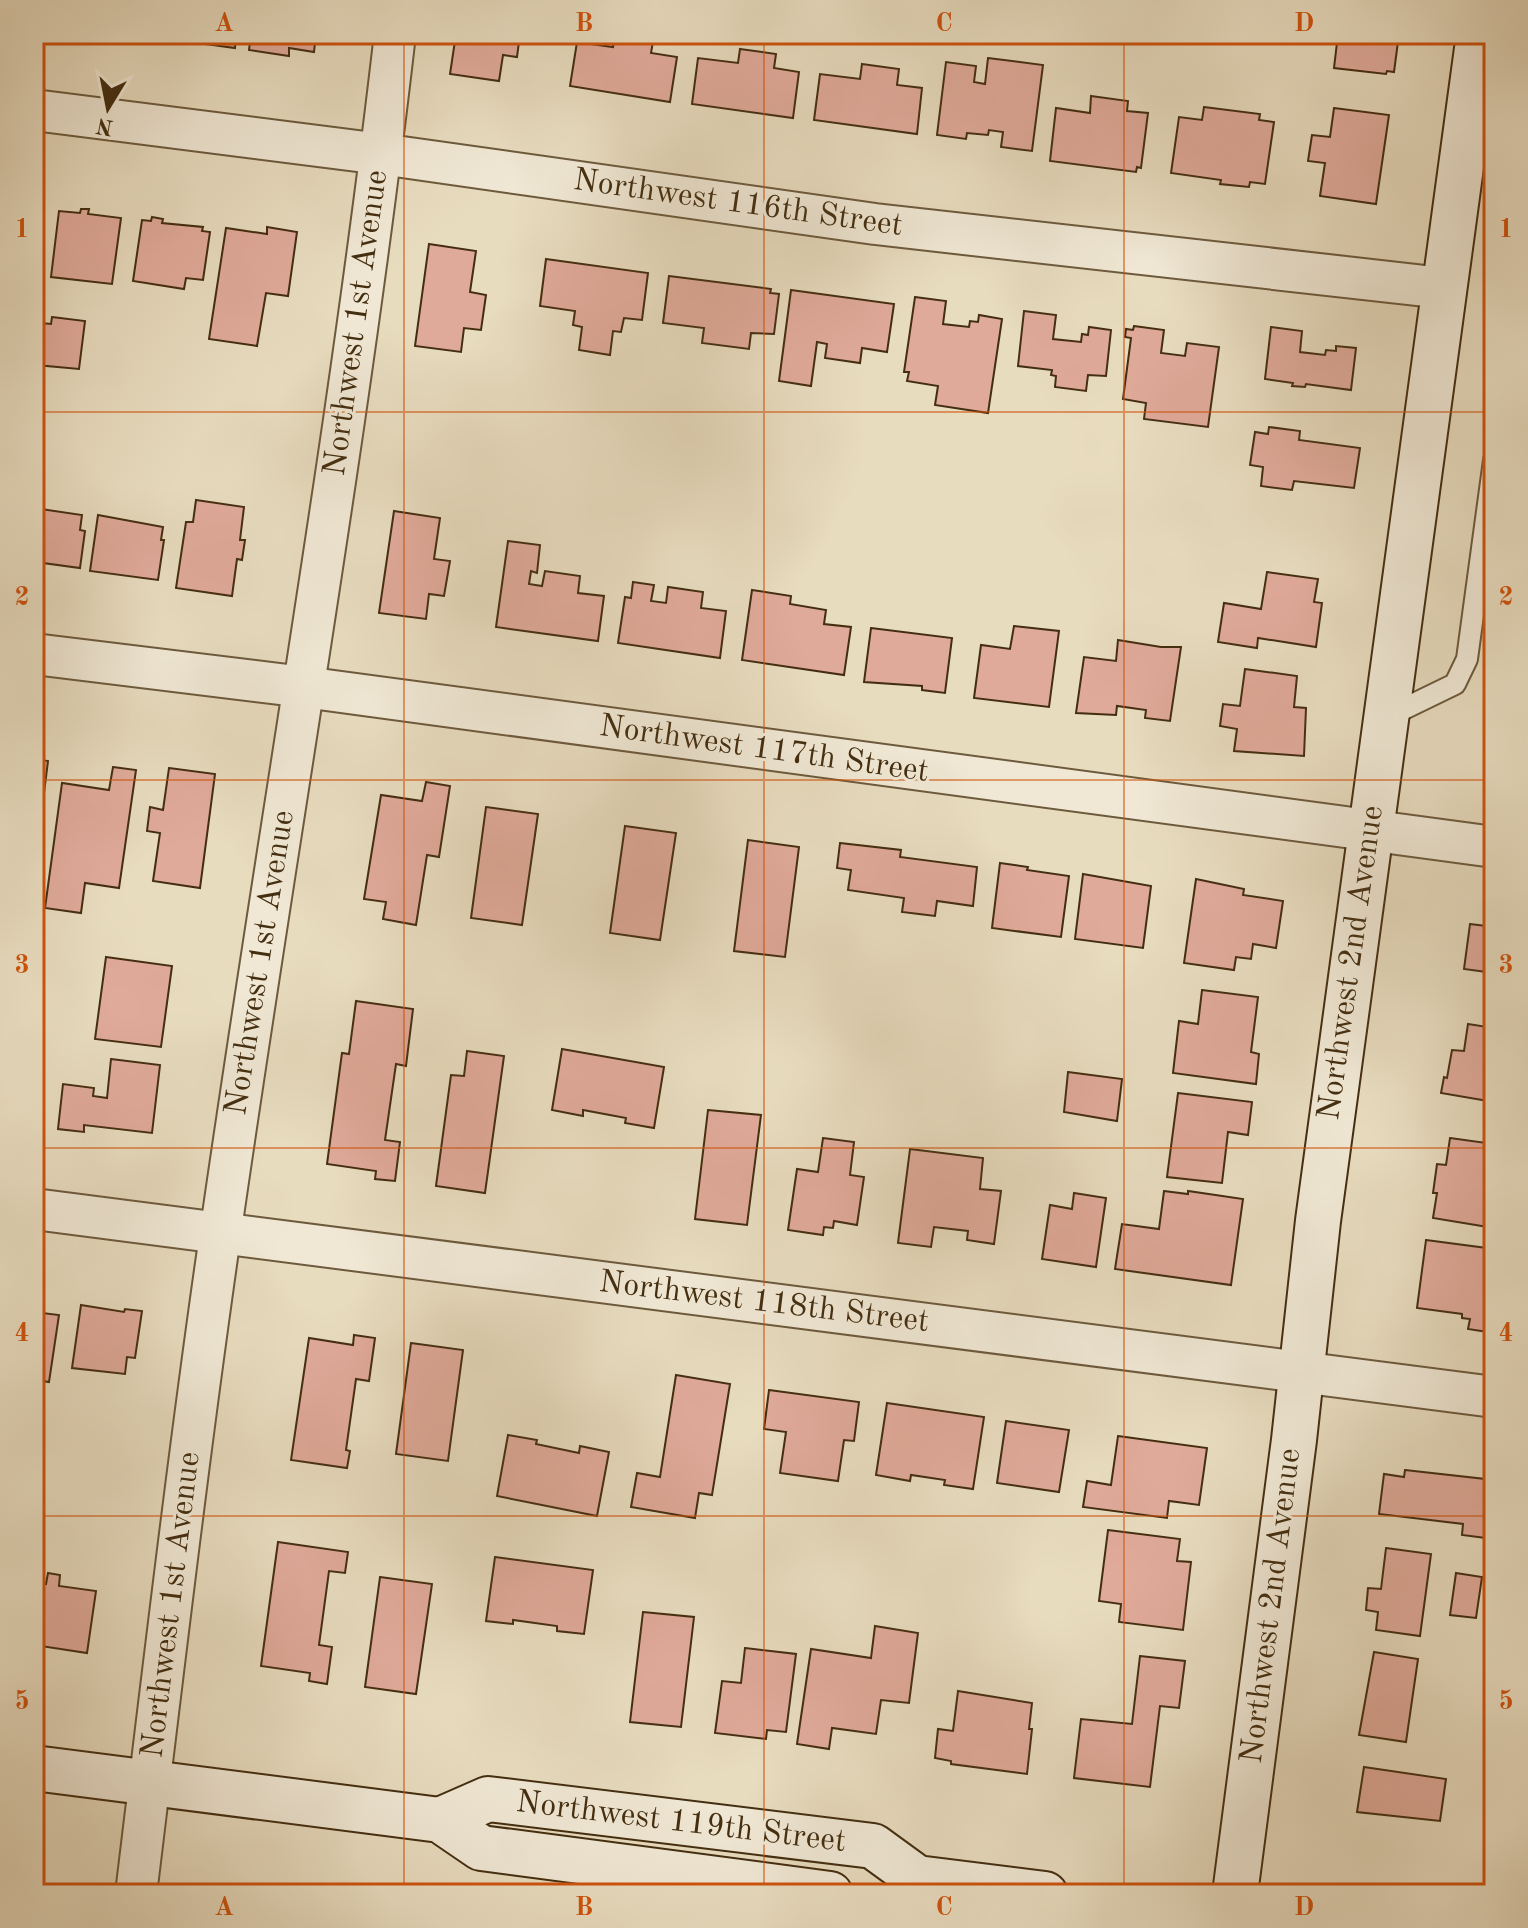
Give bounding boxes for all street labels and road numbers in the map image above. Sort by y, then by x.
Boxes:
street label: Northwest 116th Street [571,165,905,243]
street label: Northwest 1st Avenue [320,168,394,478]
street label: Northwest 117th Street [597,711,931,789]
street label: Northwest 2nd Avenue [1314,804,1390,1122]
street label: Northwest 1st Avenue [221,808,301,1118]
street label: Northwest 118th Street [597,1267,931,1339]
street label: Northwest 2nd Avenue [1237,1447,1307,1765]
street label: Northwest 1st Avenue [137,1450,207,1760]
street label: Northwest 119th Street [514,1787,848,1859]

